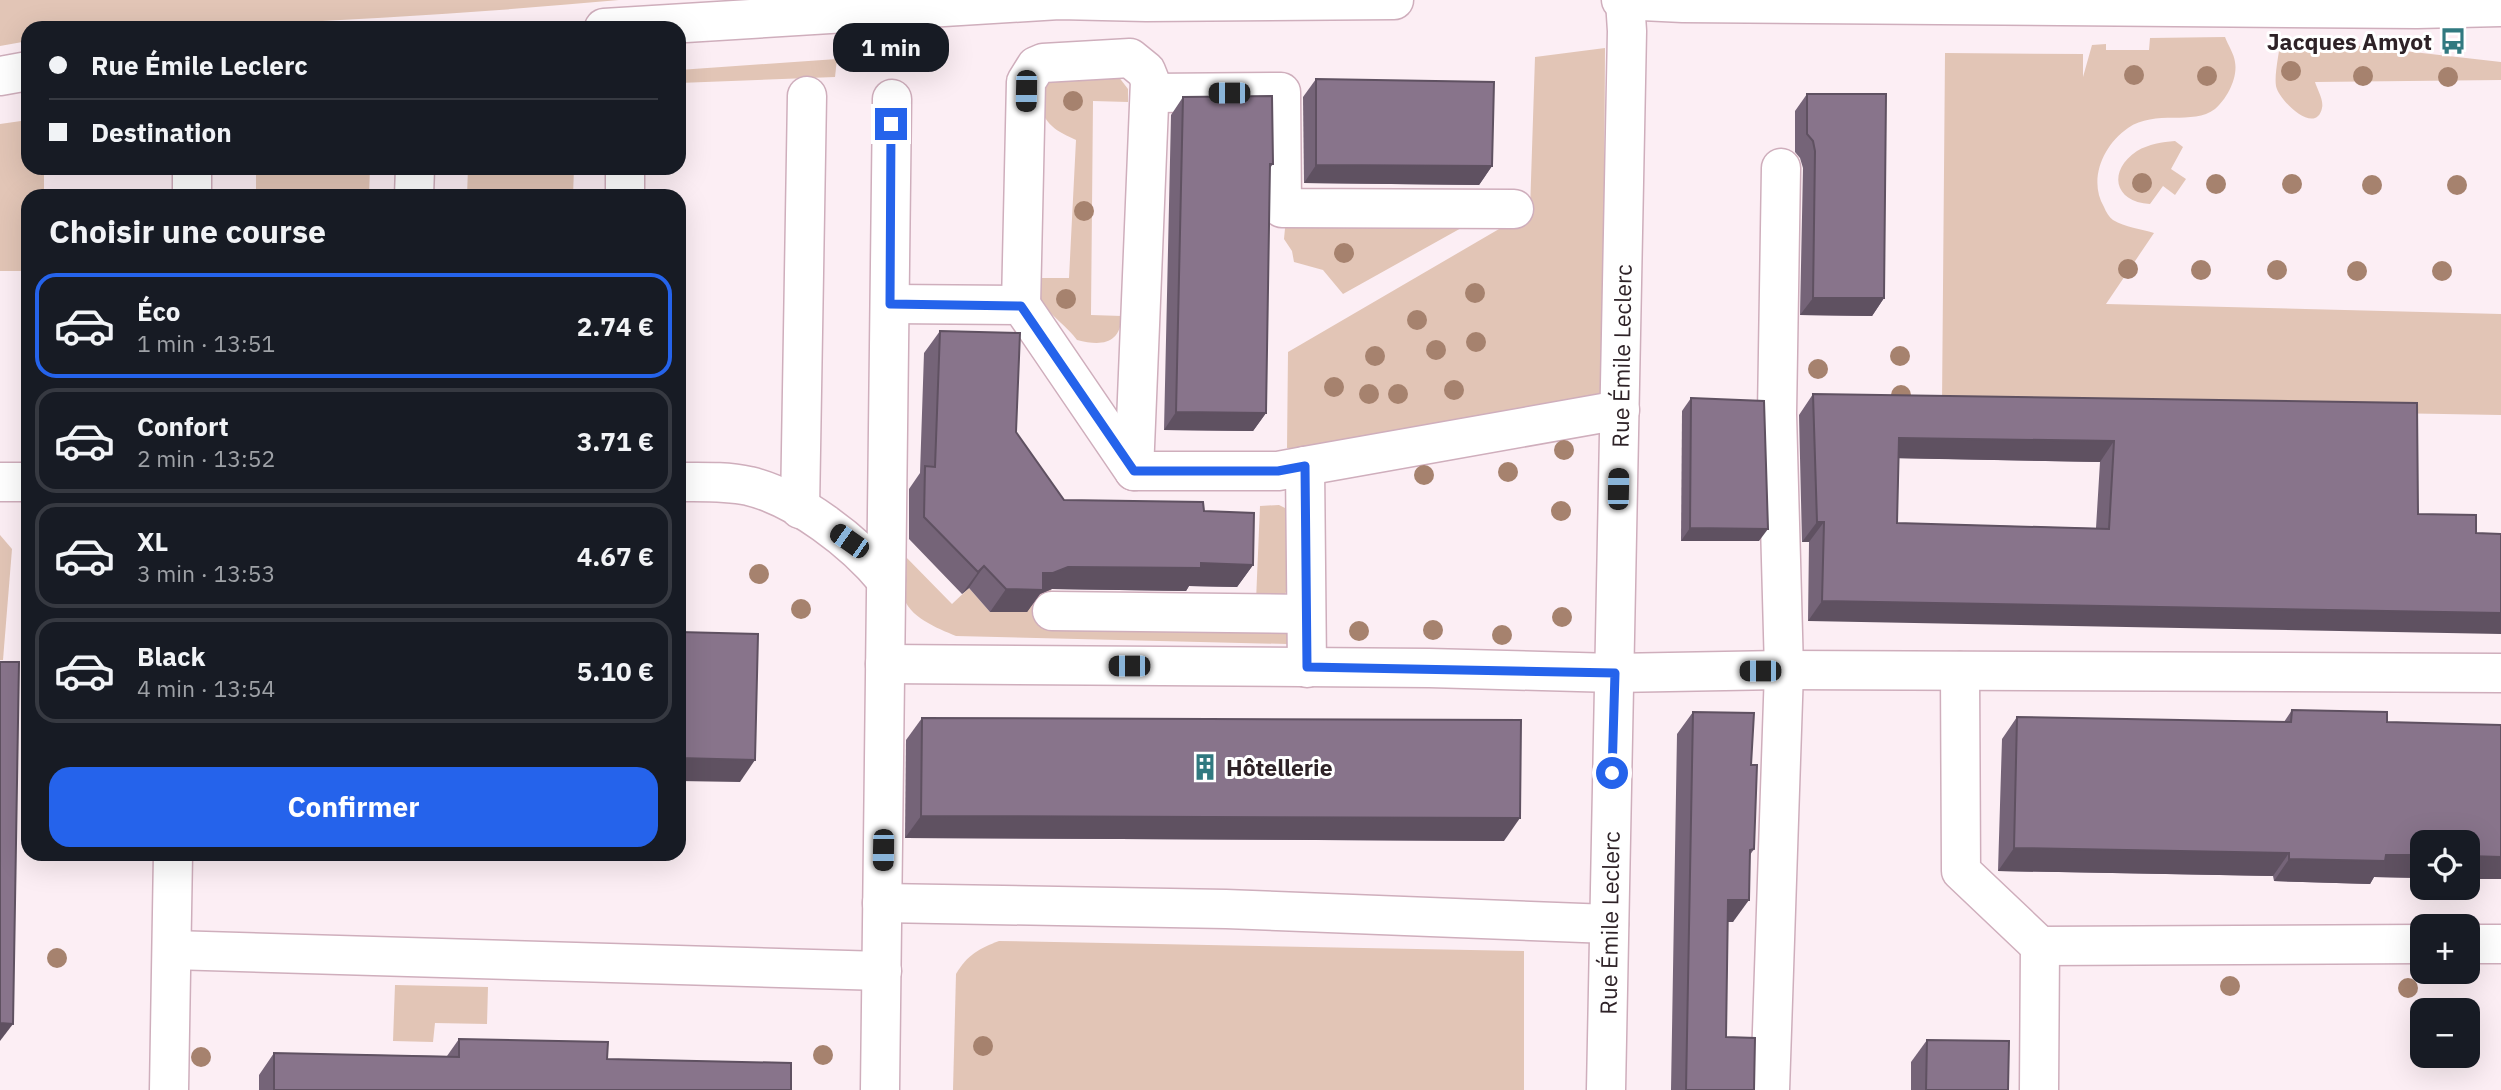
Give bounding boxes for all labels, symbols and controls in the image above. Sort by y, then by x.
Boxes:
callout: 1 min [833,23,949,72]
place label: Jacques Amyot [2267,26,2432,56]
bus stop icon: Jacques Amyot [2438,26,2468,56]
text: 1 min [861,32,921,62]
text: Rue Émile Leclerc [91,48,308,82]
car [1016,70,1037,112]
car [1209,83,1251,104]
route end [875,108,907,140]
text: Destination [91,115,232,149]
text: Choisir une course [49,210,326,252]
street label: Rue Émile Leclerc [1604,264,1638,448]
icon: car [53,294,116,357]
text: Éco [137,294,181,328]
text: 2.74 € [577,309,654,343]
text: 1 min · 13:51 [137,328,275,358]
icon: car [53,409,116,472]
text: Confort [137,409,229,443]
text: 3.71 € [577,424,654,458]
text: 2 min · 13:52 [137,443,275,473]
car [1608,468,1629,510]
car [826,520,873,562]
icon: car [53,524,116,587]
text: XL [137,524,168,558]
text: 4.67 € [577,539,654,573]
text: 3 min · 13:53 [137,558,275,588]
icon: car [53,639,116,702]
text: Black [137,639,205,673]
text: 5.10 € [577,654,654,688]
car [1109,656,1151,677]
car [1740,661,1782,682]
text: 4 min · 13:54 [137,673,275,703]
building icon: Hôtellerie [1190,752,1220,782]
place label: Hôtellerie [1226,752,1333,782]
route start [1596,757,1628,789]
button: Confirmer [49,767,658,847]
car [873,829,894,871]
map controls [2410,830,2480,1068]
button: locate [2410,830,2480,900]
street label: Rue Émile Leclerc [1592,831,1626,1015]
button: + [2410,914,2480,984]
button: − [2410,998,2480,1068]

